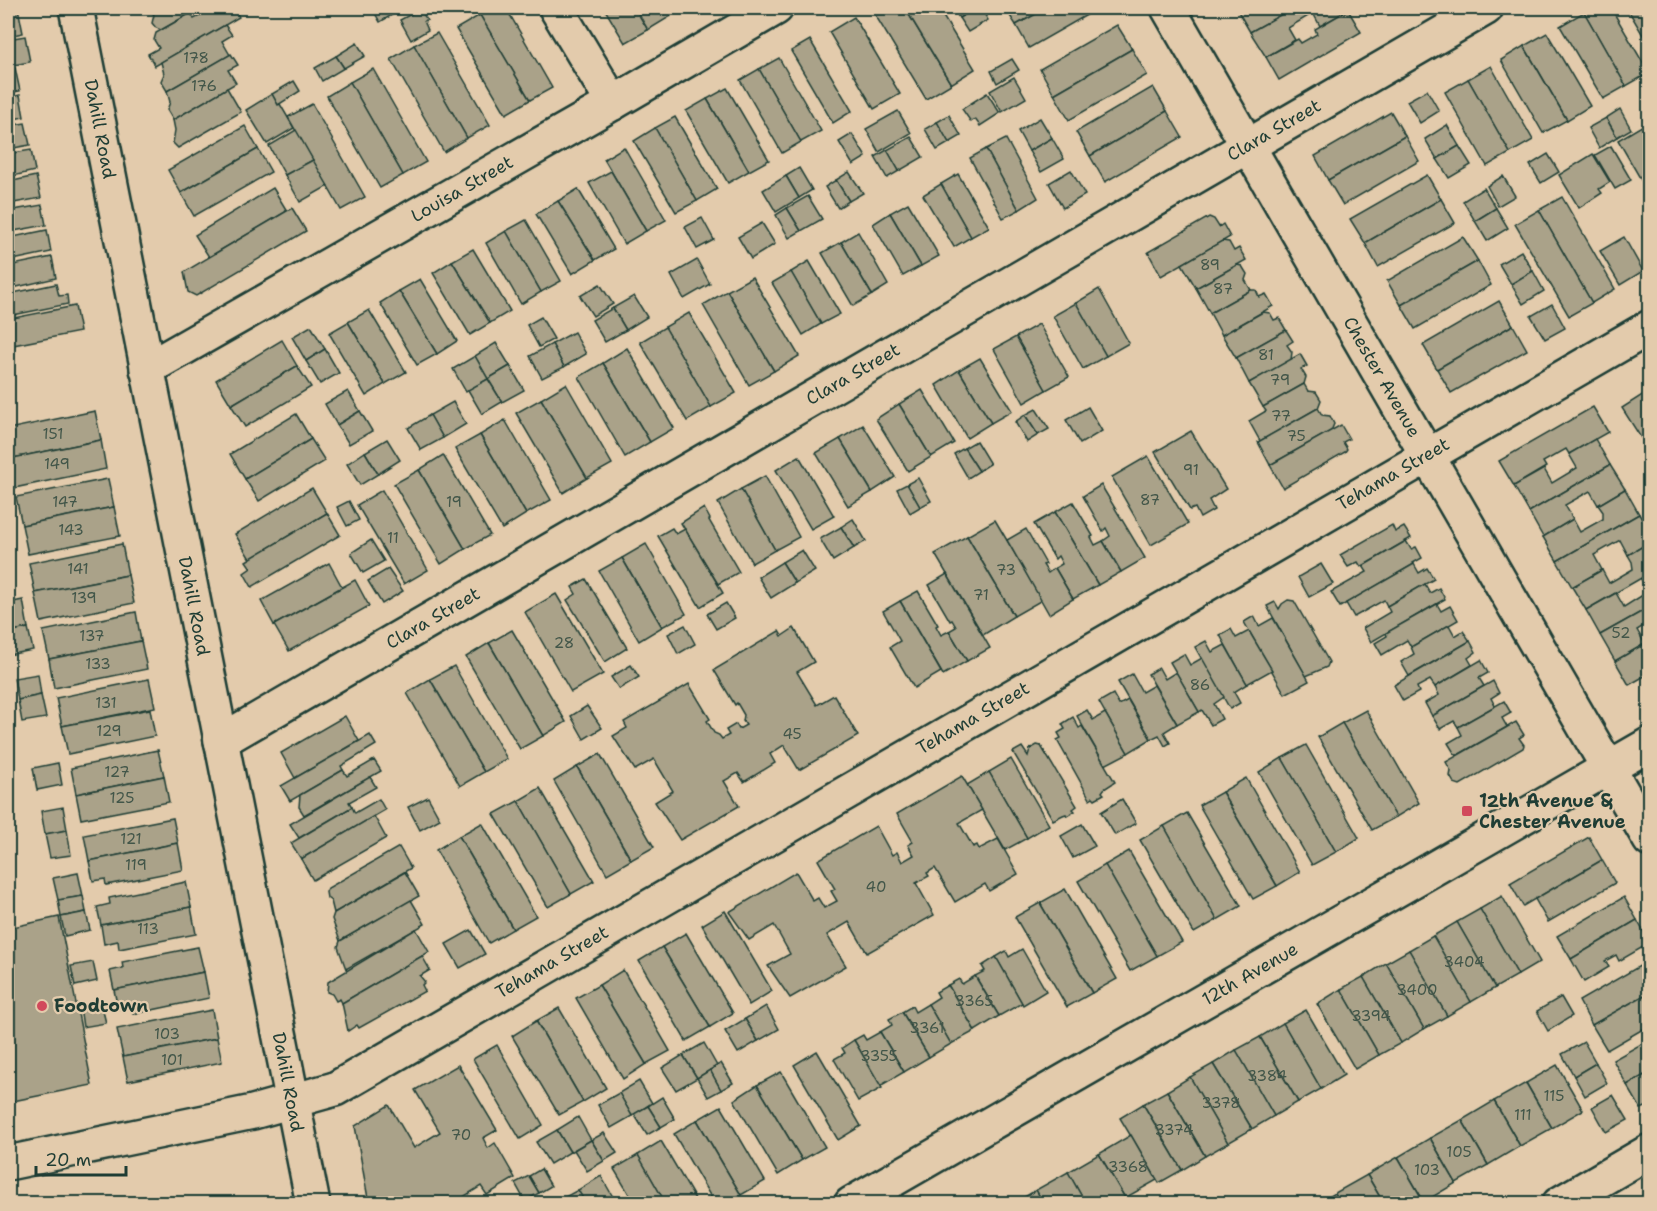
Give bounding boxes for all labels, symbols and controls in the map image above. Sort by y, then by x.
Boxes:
house number: 178 [183,48,209,68]
house number: 176 [191,76,217,96]
street label: Dahill Road [79,77,121,181]
street label: Clara Street [1223,93,1326,167]
street label: Louisa Street [407,150,518,228]
house number: 89 [1200,255,1220,275]
house number: 87 [1213,279,1233,299]
street label: Chester Avenue [1338,312,1426,442]
street label: Clara Street [802,337,905,411]
house number: 81 [1258,345,1274,365]
house number: 79 [1270,370,1290,390]
house number: 77 [1271,406,1291,426]
house number: 151 [43,424,63,444]
house number: 75 [1286,426,1306,446]
street label: Tehama Street [1332,432,1454,516]
house number: 149 [44,454,70,474]
house number: 91 [1183,460,1199,480]
house number: 87 [1140,490,1160,510]
house number: 147 [52,492,78,512]
house number: 19 [446,492,462,512]
house number: 143 [58,520,84,540]
house number: 11 [387,528,399,548]
street label: Dahill Road [173,554,215,658]
house number: 141 [67,559,89,579]
house number: 73 [996,560,1016,580]
street label: Clara Street [382,581,485,655]
house number: 71 [973,585,989,605]
house number: 139 [71,588,97,608]
house number: 52 [1612,623,1630,643]
house number: 137 [79,626,105,646]
house number: 28 [554,633,574,653]
house number: 133 [85,654,111,674]
house number: 86 [1190,675,1210,695]
street label: Tehama Street [912,676,1034,760]
house number: 131 [95,693,117,713]
house number: 129 [96,721,122,741]
house number: 45 [782,724,802,744]
house number: 127 [104,762,130,782]
house number: 125 [110,788,134,808]
place label: 12th Avenue & Chester Avenue [1479,789,1626,834]
marker: 12th Avenue & Chester Avenue [1460,804,1474,818]
house number: 121 [120,829,142,849]
house number: 119 [125,855,147,875]
house number: 40 [866,877,886,897]
house number: 113 [137,919,159,939]
street label: Tehama Street [491,920,613,1004]
street label: 12th Avenue [1198,937,1302,1011]
house number: 3404 [1444,952,1484,972]
house number: 3400 [1396,980,1438,1000]
house number: 3365 [955,991,993,1011]
place label: Foodtown [54,994,148,1018]
marker: Foodtown [35,999,49,1013]
house number: 3394 [1351,1006,1391,1026]
house number: 3361 [909,1018,945,1038]
house number: 103 [154,1024,180,1044]
street label: Dahill Road [267,1030,309,1134]
house number: 3355 [860,1046,898,1066]
house number: 101 [161,1050,183,1070]
house number: 3384 [1247,1066,1287,1086]
house number: 115 [1544,1086,1564,1106]
house number: 3378 [1201,1093,1241,1113]
house number: 111 [1514,1105,1532,1125]
house number: 3374 [1154,1120,1194,1140]
house number: 70 [451,1125,471,1145]
scale bar [36,1139,126,1177]
house number: 105 [1446,1142,1472,1162]
text: 20 m [45,1148,91,1172]
house number: 3368 [1108,1157,1148,1177]
house number: 103 [1414,1160,1440,1180]

